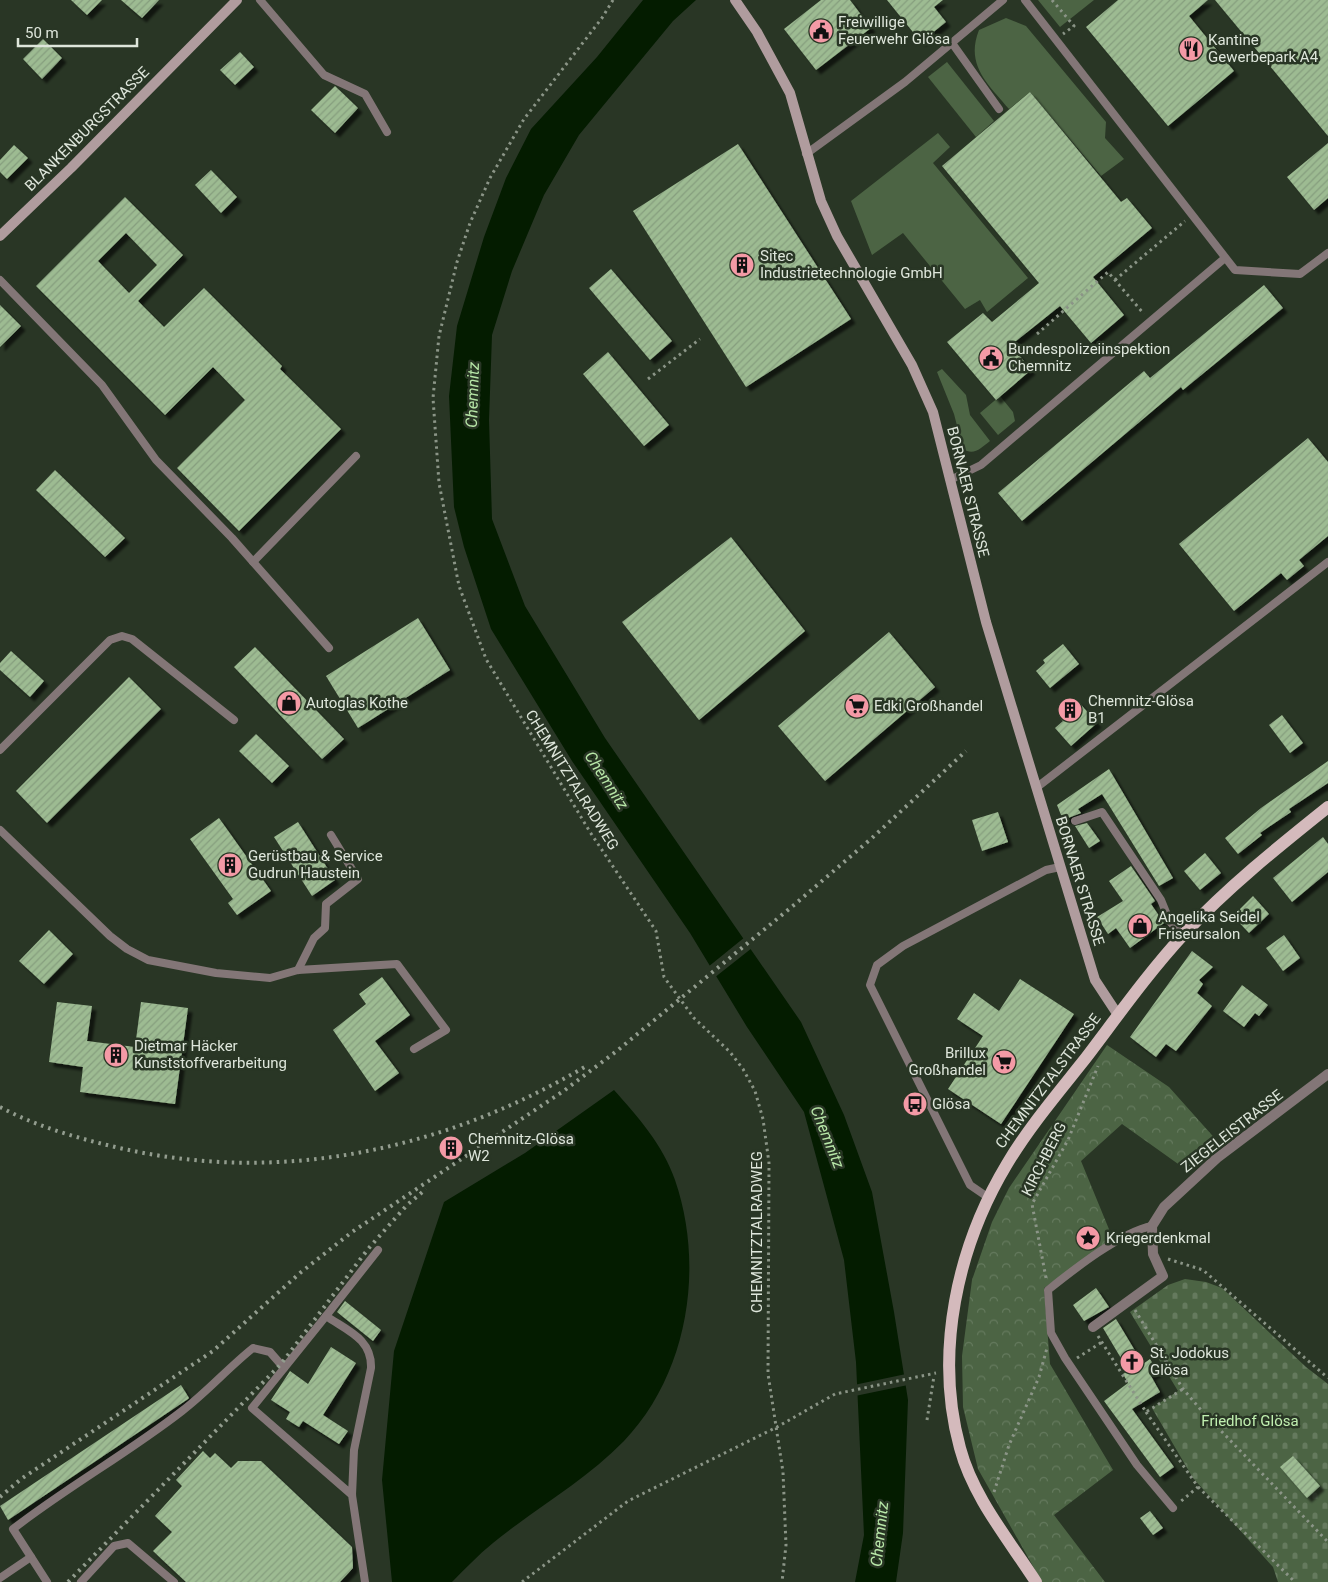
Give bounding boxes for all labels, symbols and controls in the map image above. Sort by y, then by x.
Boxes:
place label: Freiwillige Feuerwehr Glösa [838,13,950,48]
scale bar [18,15,136,47]
public building icon: Freiwillige Feuerwehr Glösa [808,18,834,44]
text: 50 m [25,24,59,42]
place label: Kantine Gewerbepark A4 [1208,31,1319,66]
restaurant icon: Kantine Gewerbepark A4 [1178,36,1204,62]
street label: BLANKENBURGSTRASSE [21,63,153,195]
place label: Sitec Industrietechnologie GmbH [760,247,943,282]
building icon: Sitec Industrietechnologie GmbH [729,252,755,278]
place label: Bundespolizeiinspektion Chemnitz [1008,340,1170,375]
public building icon: Bundespolizeiinspektion Chemnitz [978,345,1004,371]
water label: Chemnitz [462,362,483,428]
street label: BORNAER STRASSE [943,425,993,560]
shop icon: Autoglas Kothe [276,690,302,716]
place label: Chemnitz-Glösa B1 [1088,692,1194,727]
supermarket icon: Edki Großhandel [844,693,870,719]
place label: Autoglas Kothe [306,694,408,712]
place label: Edki Großhandel [874,697,983,715]
building icon: Chemnitz-Glösa B1 [1057,697,1083,723]
street label: CHEMNITZTALRADWEG [522,707,622,853]
water label: Chemnitz [581,748,633,813]
street label: BORNAER STRASSE [1052,814,1108,948]
place label: Gerüstbau & Service Gudrun Haustein [248,847,383,882]
building icon: Gerüstbau & Service Gudrun Haustein [217,852,243,878]
place label: Angelika Seidel Friseursalon [1158,908,1260,943]
shop icon: Angelika Seidel Friseursalon [1127,913,1153,939]
street label: CHEMNITZTALSTRASSE [991,1010,1105,1152]
place label: Dietmar Häcker Kunststoffverarbeitung [134,1037,287,1072]
building icon: Dietmar Häcker Kunststoffverarbeitung [103,1042,129,1068]
place label: Brillux Großhandel [909,1044,987,1079]
supermarket icon: Brillux Großhandel [991,1049,1017,1075]
street label: ZIEGELEISTRASSE [1178,1085,1287,1176]
bus stop icon: Glösa [902,1091,928,1117]
place label: Glösa [932,1095,970,1113]
water label: Chemnitz [806,1103,849,1171]
street label: KIRCHBERG [1018,1119,1070,1199]
place label: Chemnitz-Glösa W2 [468,1130,574,1165]
building icon: Chemnitz-Glösa W2 [438,1135,464,1161]
street label: CHEMNITZTALRADWEG [748,1151,766,1313]
place icon: Kriegerdenkmal [1075,1225,1101,1251]
place label: Kriegerdenkmal [1106,1229,1211,1247]
place label: St. Jodokus Glösa [1150,1344,1229,1379]
church icon: St. Jodokus Glösa [1119,1349,1145,1375]
park label: Friedhof Glösa [1201,1412,1299,1430]
water label: Chemnitz [867,1500,892,1568]

